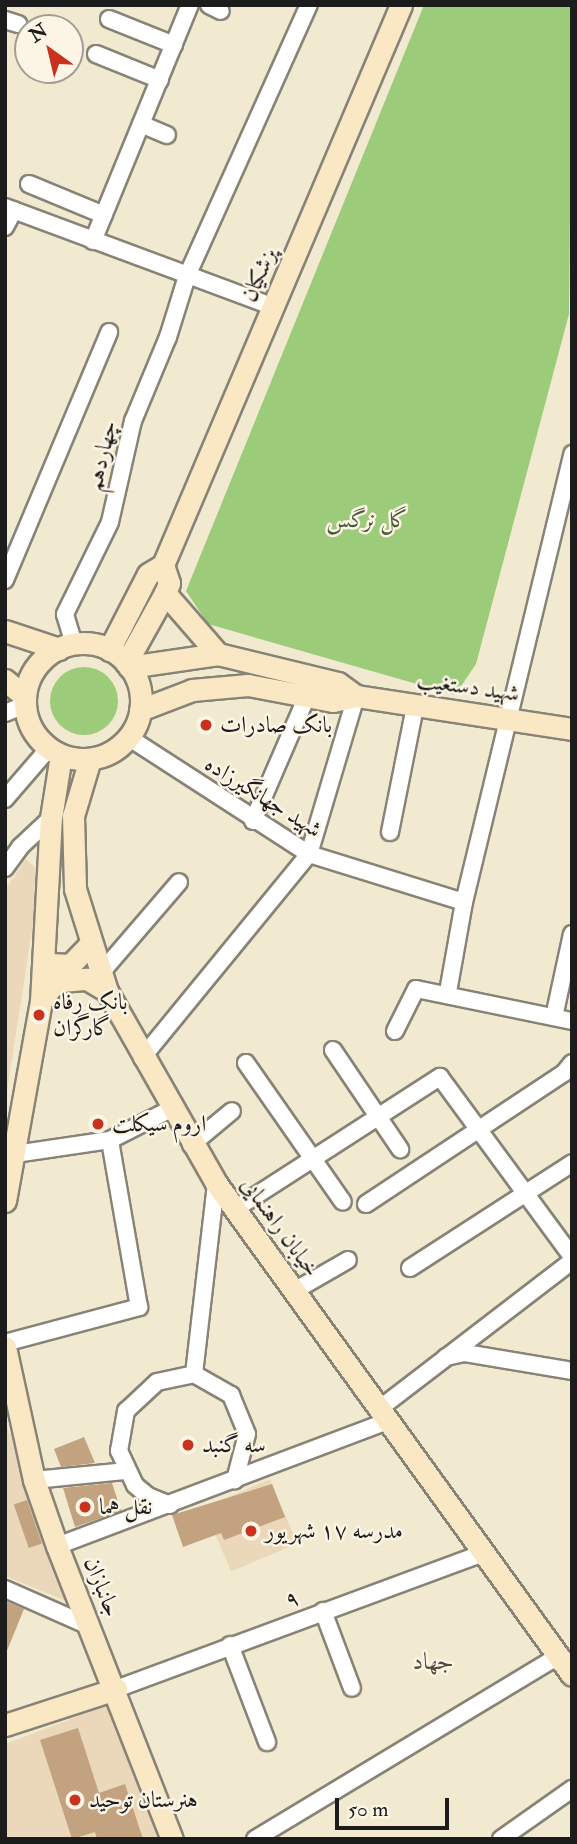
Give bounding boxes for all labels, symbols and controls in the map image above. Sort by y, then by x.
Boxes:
north arrow [14,14,84,84]
text: N [25,19,52,48]
street label: پزشکیان [235,244,283,306]
street label: چهاردهم [81,418,123,494]
park label: گل نرگس [326,506,408,534]
street label: شهید دستغیب [415,666,521,708]
place label: بانک صادرات [220,711,332,739]
marker: بانک صادرات [198,717,214,733]
street label: شهید جهانگیرزاده [199,750,327,844]
place label: بانک رفاه گارگران [53,988,128,1042]
marker: بانک رفاه گارگران [31,1007,47,1023]
place label: اروم سیکلت [112,1110,206,1138]
marker: اروم سیکلت [90,1116,106,1132]
street label: خیابان راهنمایی [235,1172,325,1282]
place label: سه گنبد [202,1431,266,1459]
marker: سه گنبد [180,1437,196,1453]
place label: نقل هما [99,1493,152,1521]
marker: نقل هما [77,1499,93,1515]
place label: مدرسه ۱۷ شهریور [265,1517,403,1545]
marker: مدرسه ۱۷ شهریور [243,1523,259,1539]
street label: جانبازان [78,1553,126,1621]
street label: ۹ [281,1584,303,1614]
district label: جهاد [412,1648,454,1676]
scale bar [339,1784,453,1828]
place label: هنرستان توحید [89,1786,198,1814]
marker: هنرستان توحید [67,1792,83,1808]
text: 50 m [348,1796,389,1823]

